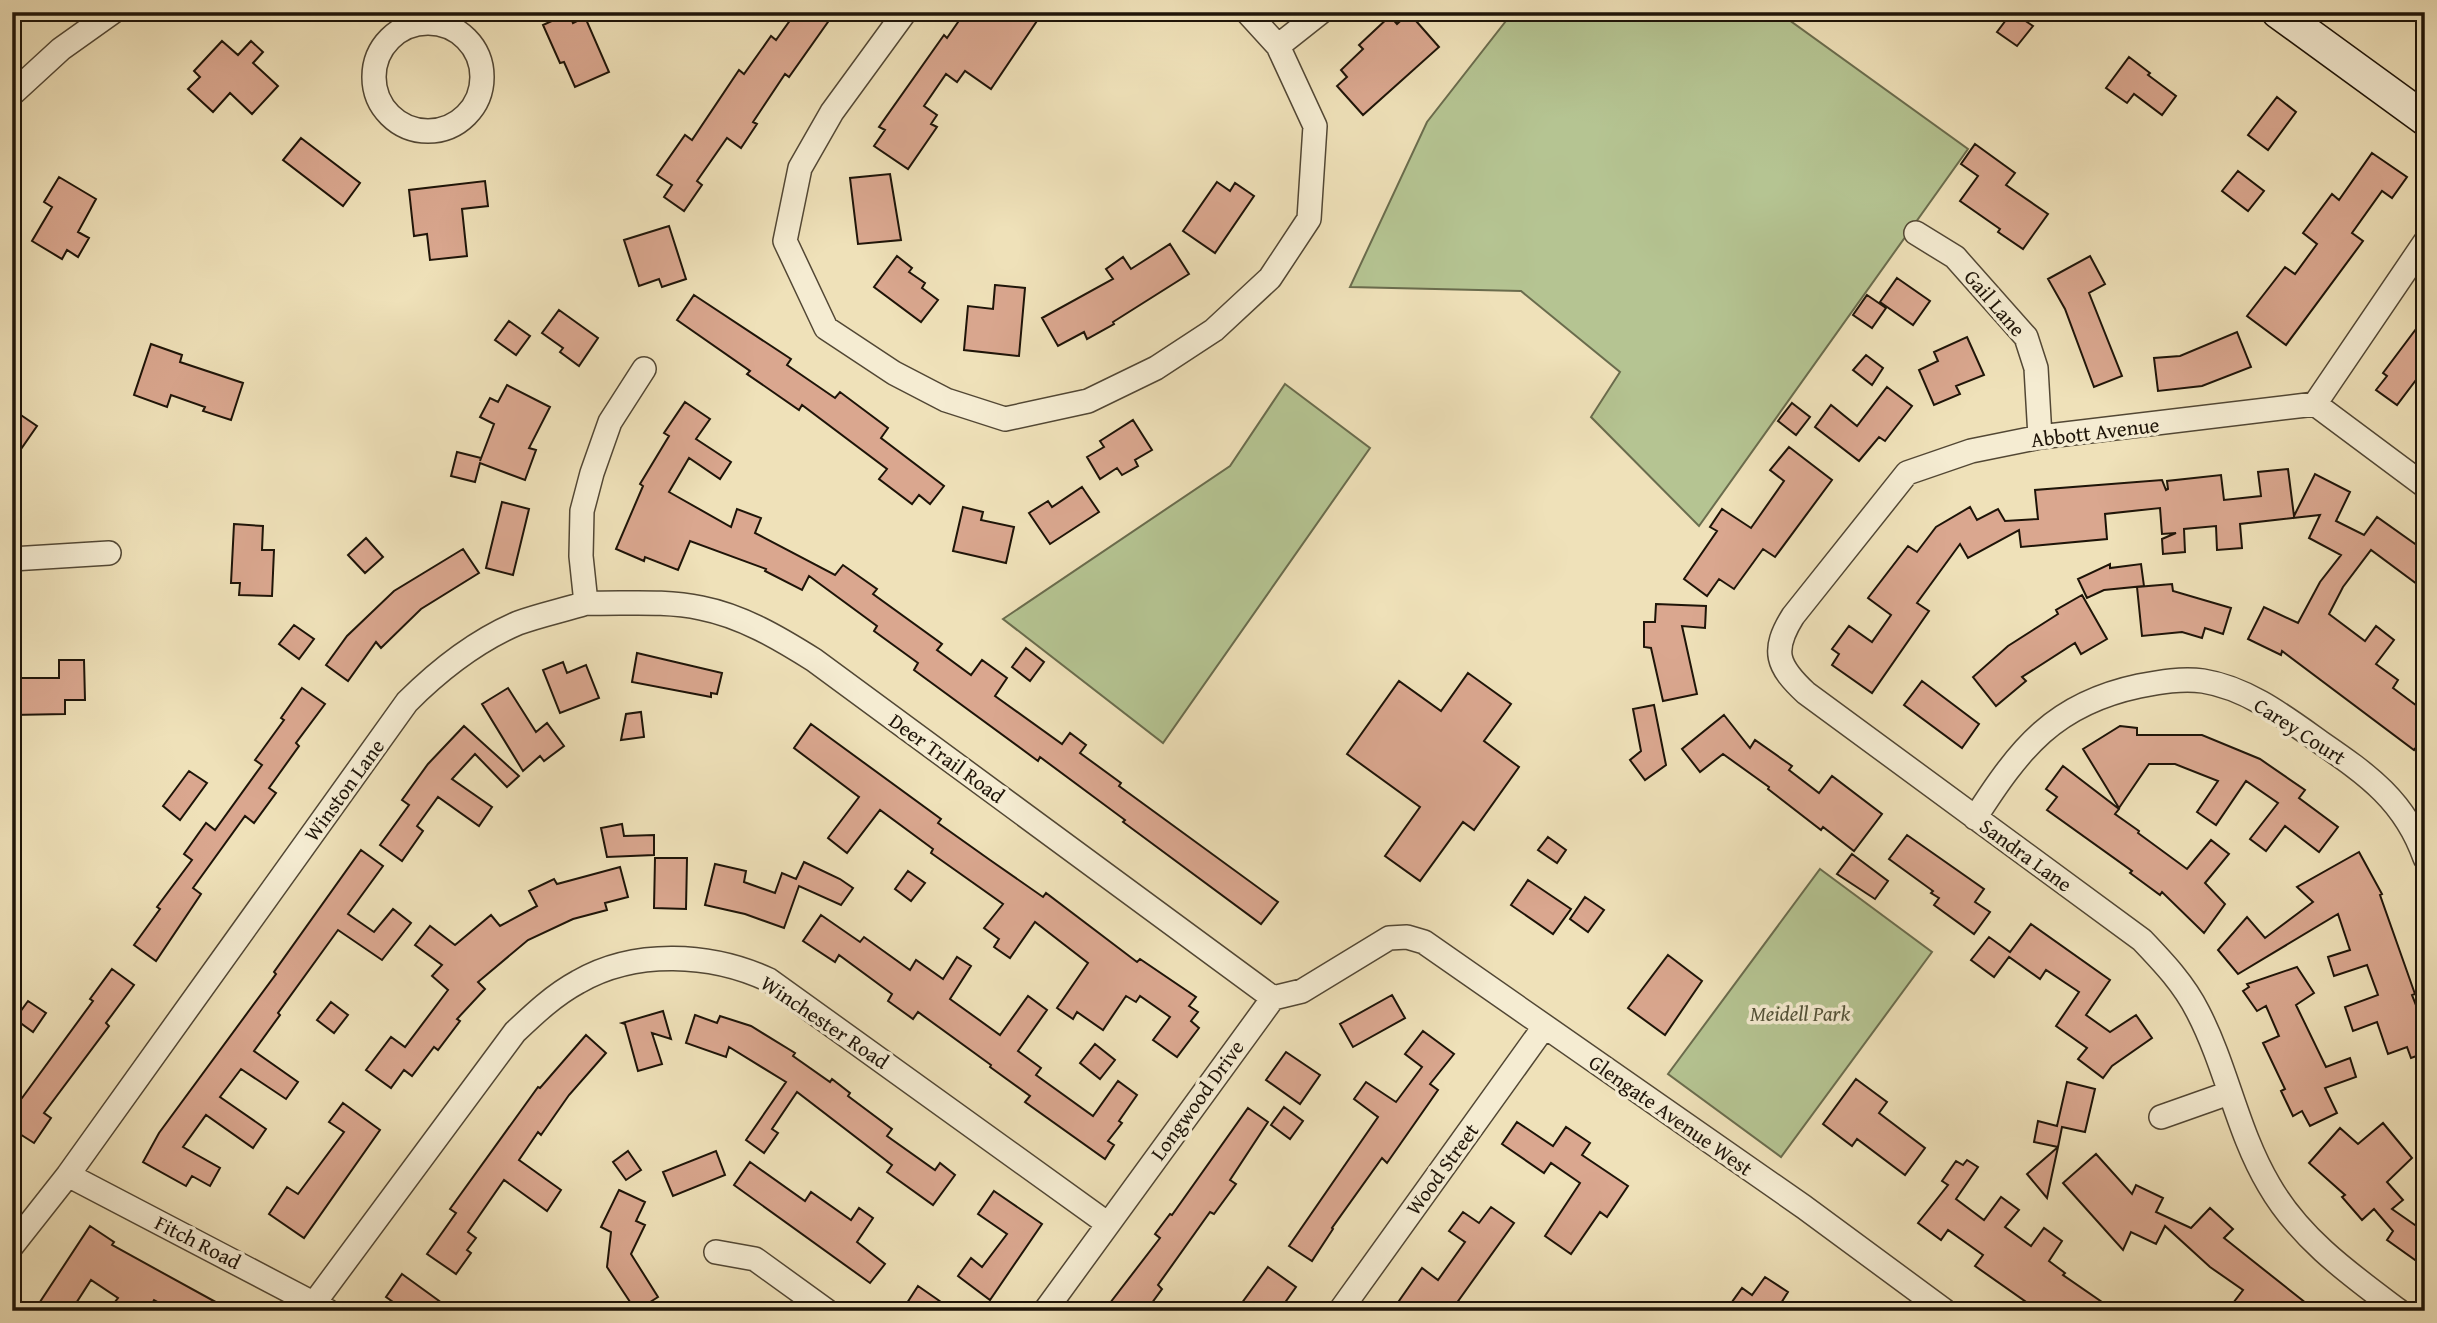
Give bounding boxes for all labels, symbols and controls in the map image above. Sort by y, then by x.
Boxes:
street label: Gail Lane [1957,262,2033,344]
street label: Abbott Avenue [2029,409,2161,455]
street label: Carey Court [2248,690,2353,773]
street label: Deer Trail Road [883,705,1012,811]
street label: Winston Lane [296,732,392,848]
street label: Sandra Lane [1973,811,2079,899]
street label: Winchester Road [755,967,896,1077]
park label: Meidell Park [1750,998,1850,1029]
street label: Longwood Drive [1143,1033,1251,1167]
street label: Glengate Avenue West [1583,1047,1760,1184]
street label: Wood Street [1398,1116,1486,1222]
street label: Fitch Road [150,1207,247,1277]

